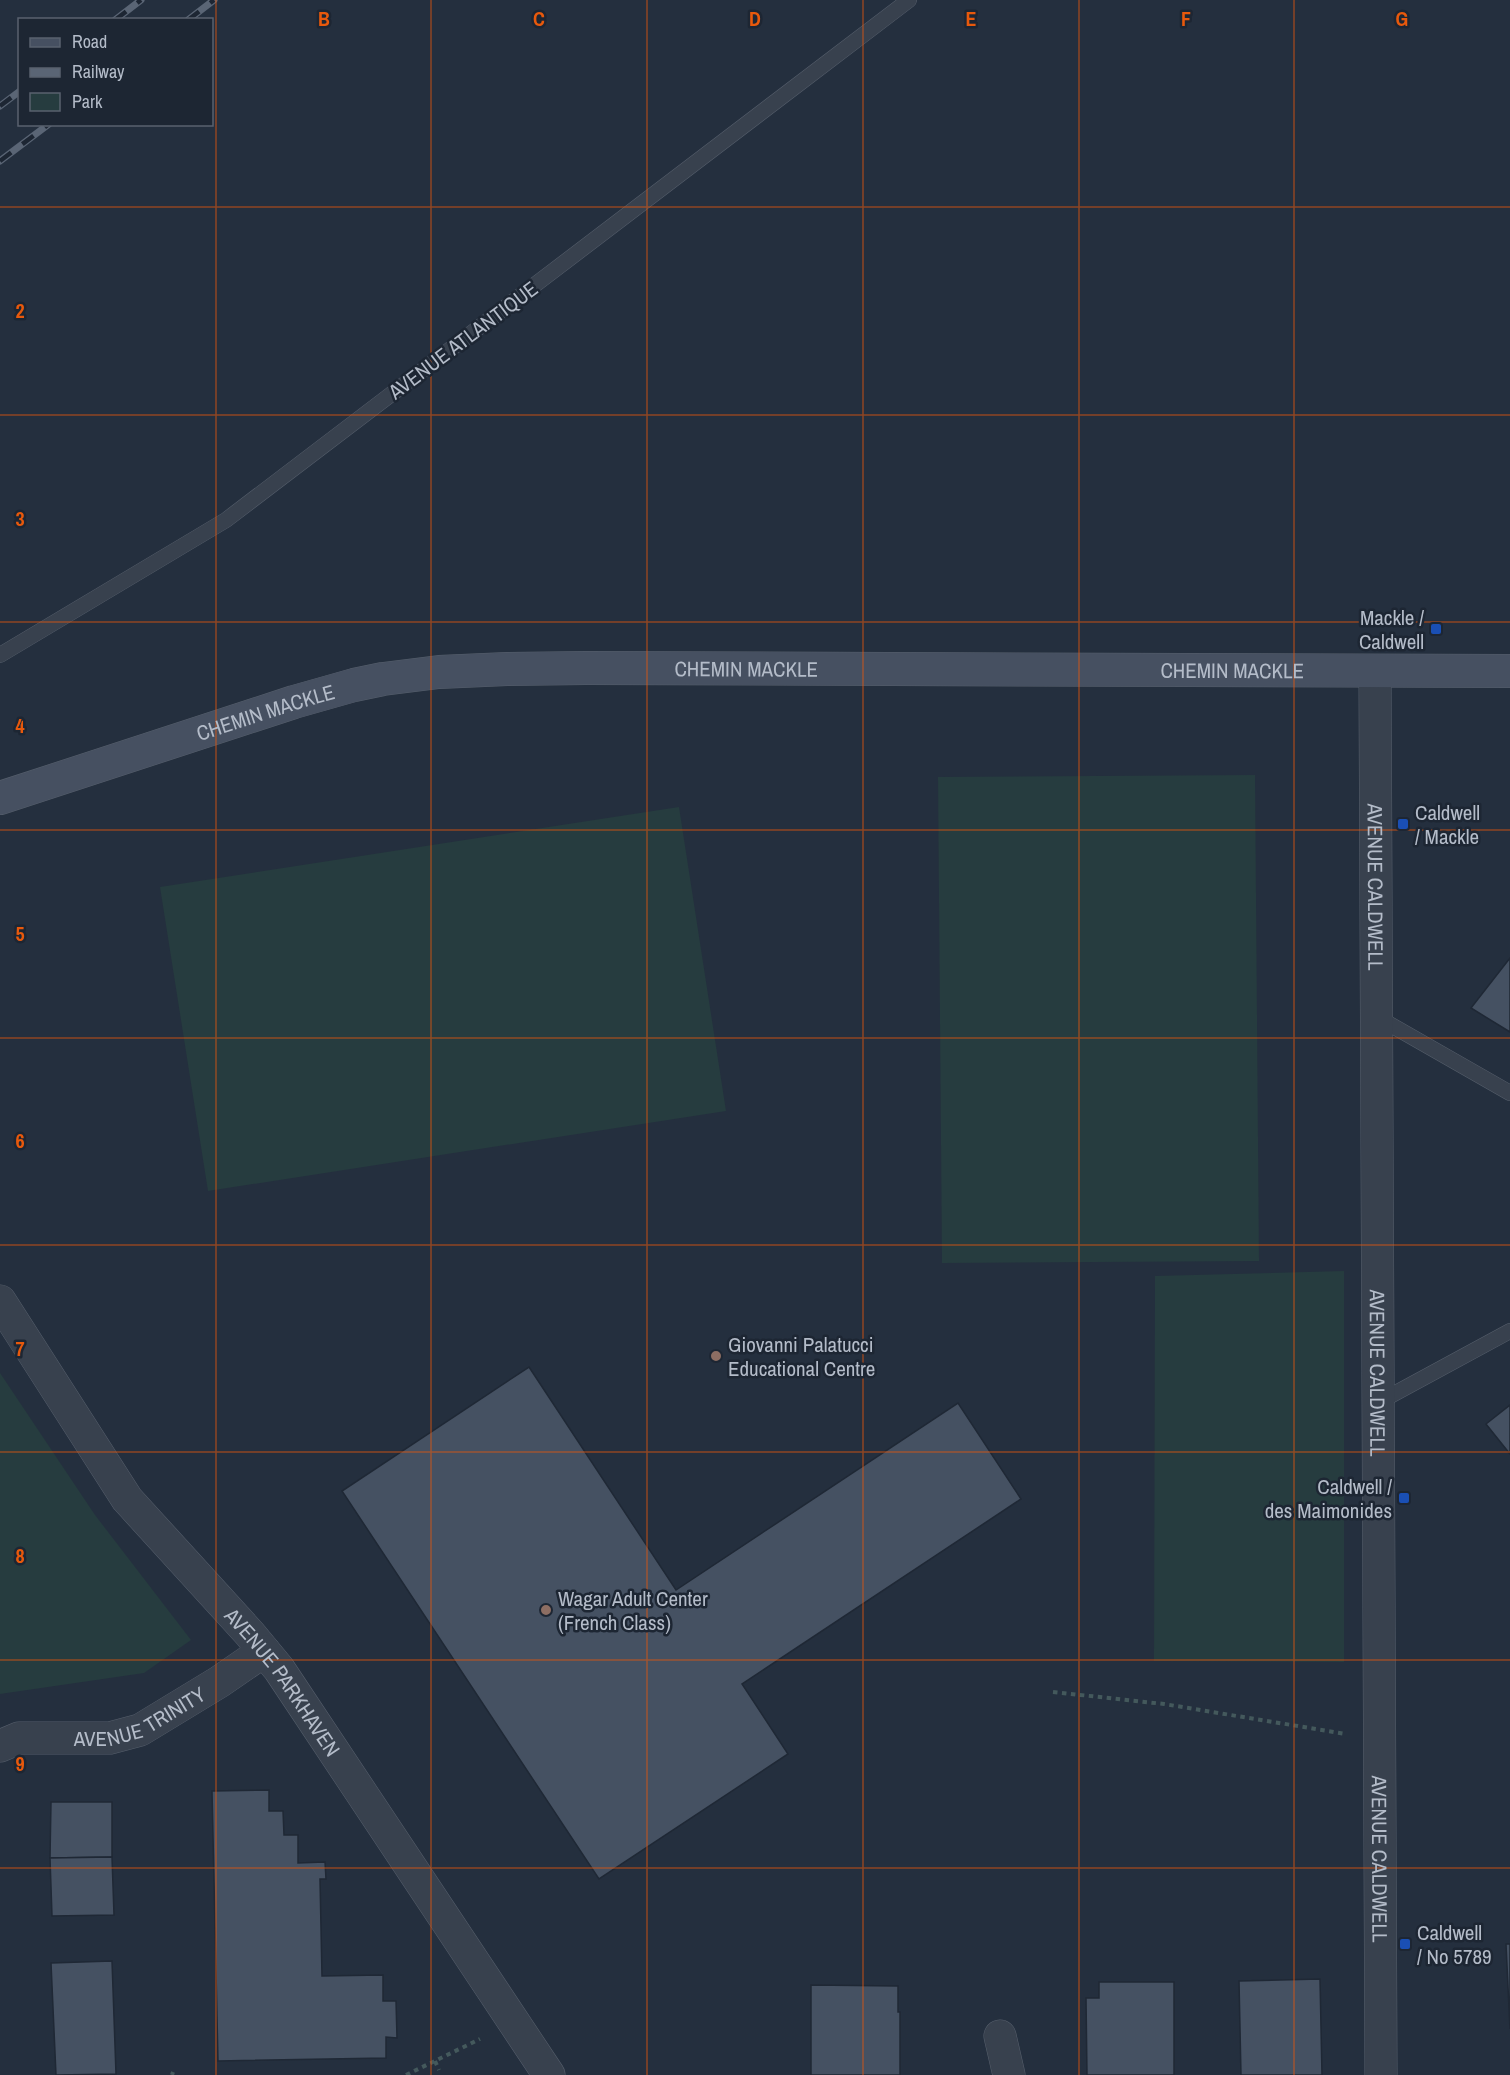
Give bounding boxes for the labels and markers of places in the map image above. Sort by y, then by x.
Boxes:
place label: Mackle / Caldwell [1359,603,1424,656]
marker: Mackle / Caldwell [1429,622,1443,636]
place label: Caldwell / Mackle [1415,798,1480,851]
marker: Caldwell / Mackle [1396,817,1410,831]
place label: Giovanni Palatucci Educational Centre [728,1330,875,1383]
marker: Giovanni Palatucci Educational Centre [709,1349,723,1363]
place label: Caldwell / des Maimonides [1265,1472,1392,1525]
marker: Caldwell / des Maimonides [1397,1491,1411,1505]
place label: Wagar Adult Center (French Class) [558,1584,708,1637]
marker: Wagar Adult Center (French Class) [539,1603,553,1617]
place label: Caldwell / No 5789 [1417,1918,1492,1971]
marker: Caldwell / No 5789 [1398,1937,1412,1951]

